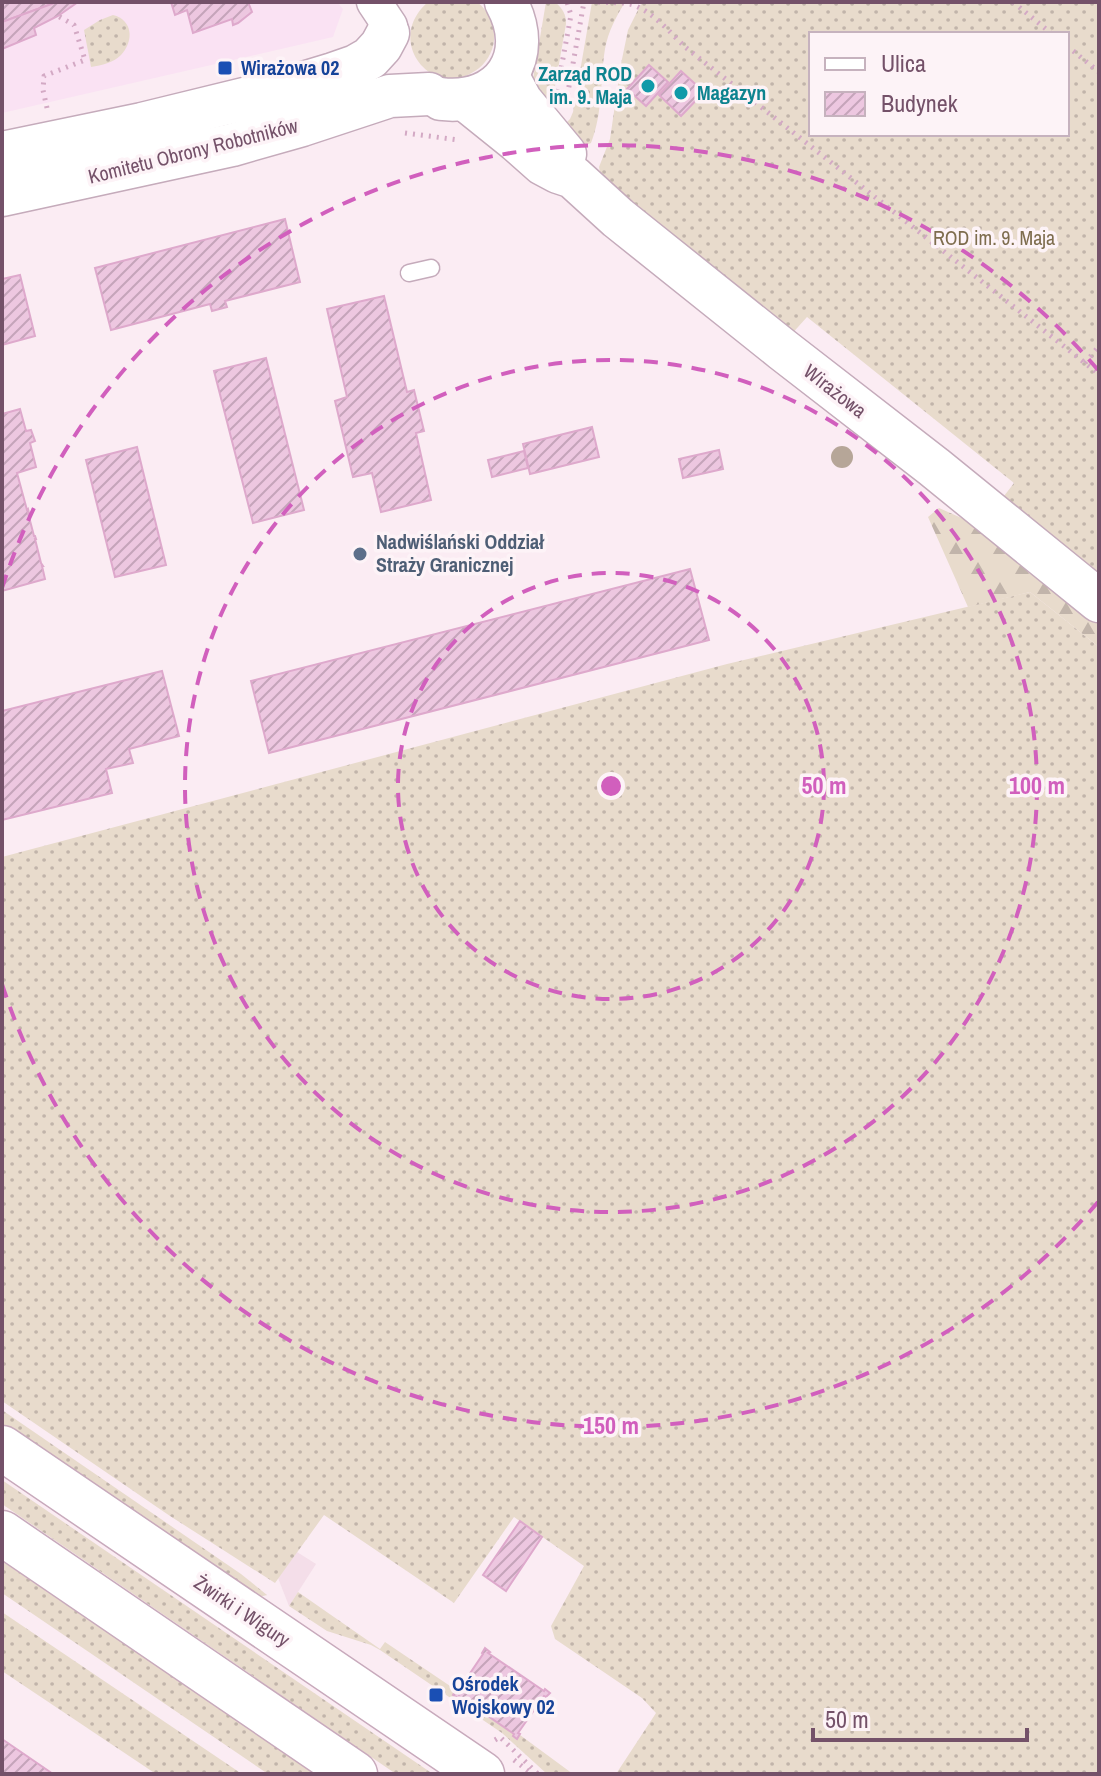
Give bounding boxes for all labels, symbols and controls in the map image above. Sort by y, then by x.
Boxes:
legend [809,32,1069,136]
text: Ulica [881,47,926,79]
place label: Wirażowa 02 [241,54,339,81]
marker: Wirażowa 02 [216,59,234,77]
place label: Zarząd ROD im. 9. Maja [538,60,632,110]
marker: Zarząd ROD im. 9. Maja [639,77,657,95]
place label: Magazyn [697,79,766,106]
marker: Magazyn [672,84,690,102]
text: Budynek [881,87,958,119]
street label: Komitetu Obrony Robotników [85,111,301,190]
park label: ROD im. 9. Maja [933,224,1055,251]
street label: Wirażowa [798,358,872,424]
place label: Nadwiślański Oddział Straży Granicznej [376,528,545,578]
marker: Nadwiślański Oddział Straży Granicznej [351,545,369,563]
text: 50 m [802,769,846,801]
text: 100 m [1009,769,1065,801]
centre of rings [597,772,625,800]
text: 150 m [583,1409,639,1441]
street label: Żwirki i Wigury [189,1569,296,1653]
place label: Ośrodek Wojskowy 02 [452,1670,555,1720]
marker: Ośrodek Wojskowy 02 [427,1686,445,1704]
scale bar [813,1692,1027,1742]
text: 50 m [825,1703,869,1735]

